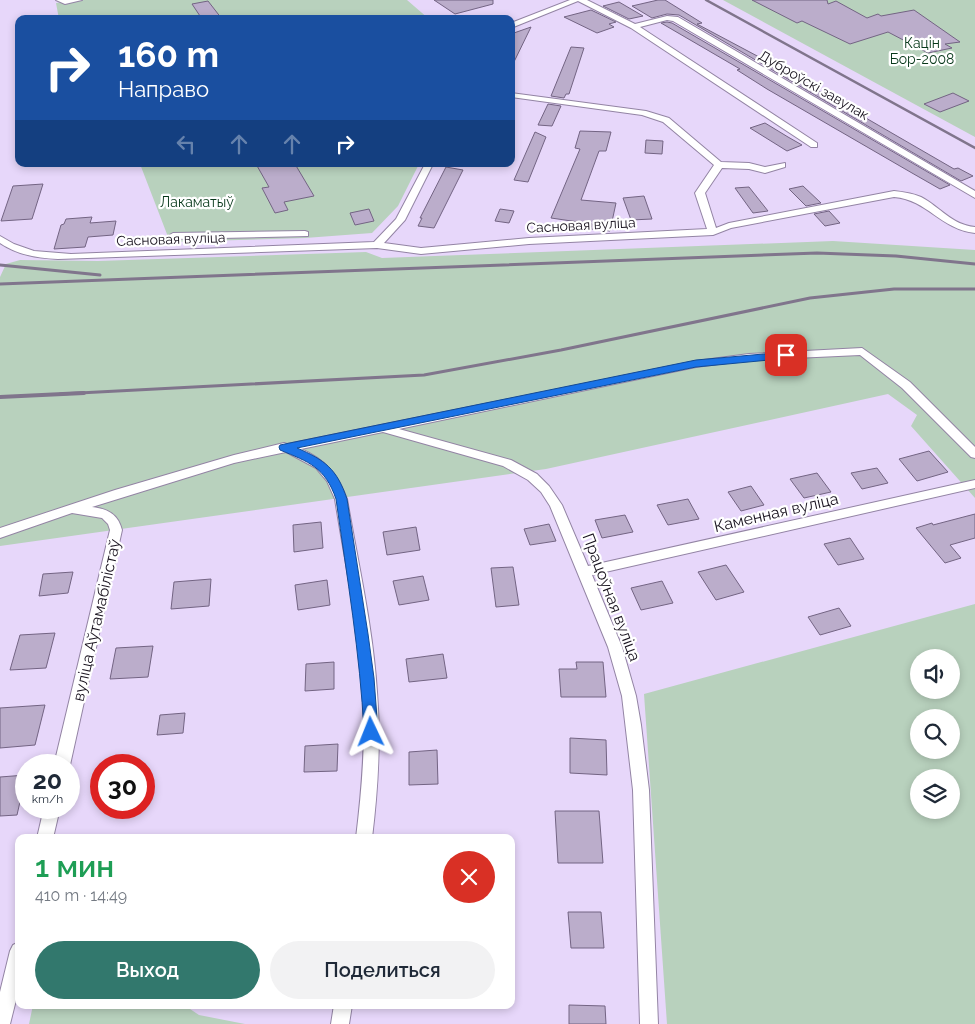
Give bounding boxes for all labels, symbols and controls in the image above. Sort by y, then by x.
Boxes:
text: 160 m [118,34,219,75]
icon: right [35,35,100,100]
park label: Кацін Бор-2008 [890,35,954,67]
street label: Дуброўскі завулак [756,47,872,123]
text: Направо [118,76,209,102]
icon: left [172,130,200,158]
icon: ahead [225,130,253,158]
icon: ahead [278,130,306,158]
icon: right [331,130,359,158]
park label: Лакаматыў [160,194,234,210]
street label: Сасновая вуліца [526,214,636,236]
street label: Сасновая вуліца [116,229,226,249]
pin [765,334,807,376]
icon: arrive [772,341,800,369]
street label: Каменная вуліца [712,489,840,536]
street label: Працоўная вуліца [578,531,645,664]
street label: вуліца Аўтамабілістаў [69,537,124,703]
map controls [910,649,960,819]
button: sound [910,649,960,699]
position arrow [344,705,396,757]
button: search [910,709,960,759]
speed limit sign: 30 [90,754,155,819]
text: 20 [33,765,62,795]
button: layers [910,769,960,819]
text: km/h [32,792,63,806]
text: 1 мин [35,849,114,884]
button: close [443,851,495,903]
text: 410 m · 14:49 [35,886,127,905]
button: Выход [35,941,260,999]
button: Поделиться [270,941,495,999]

